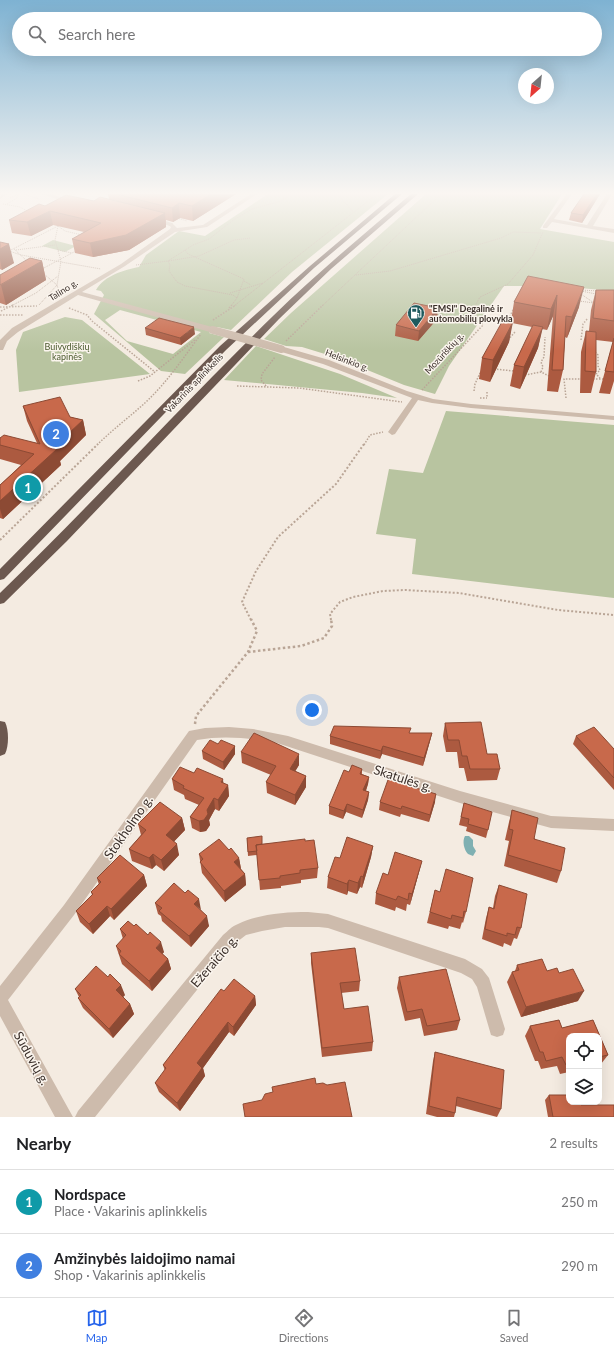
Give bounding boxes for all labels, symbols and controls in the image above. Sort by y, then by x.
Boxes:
search box [12,12,602,56]
icon: search [26,23,48,45]
text: Search here [58,25,135,43]
north arrow [518,68,554,104]
street label: Talino g. [46,277,80,303]
fuel station icon: "EMSI" Degalinė ir automobilių plovykla [406,303,426,328]
place label: "EMSI" Degalinė ir automobilių plovykla [429,303,513,324]
street label: Mozūriškių g. [422,330,466,376]
park label: Buivydiškių kapinės [45,341,89,362]
street label: Helsinkio g. [324,347,370,373]
street label: Vakarinis aplinkkelis [163,351,225,415]
pin: 2 [43,419,69,449]
pin: 1 [15,473,41,503]
your location [302,700,322,720]
street label: Skatulės g. [372,761,434,795]
street label: Stokholmo g. [100,792,156,862]
street label: Ežeraičio g. [187,932,241,990]
street label: Sūduvių g. [11,1028,53,1088]
map controls [566,1033,602,1105]
button: locate [566,1033,602,1069]
button: layers [566,1069,602,1105]
text: Nearby [16,1133,71,1154]
text: 2 results [550,1135,598,1151]
text: Nordspace [54,1185,126,1203]
text: 1 [25,1194,33,1210]
text: 250 m [561,1194,598,1210]
text: Place · Vakarinis aplinkkelis [54,1203,207,1219]
text: Amžinybės laidojimo namai [54,1249,235,1267]
text: 2 [25,1258,33,1274]
text: 290 m [561,1258,598,1274]
text: Shop · Vakarinis aplinkkelis [54,1267,206,1283]
tab: Map [86,1307,108,1344]
tab: Directions [279,1307,328,1344]
tab: Saved [500,1307,528,1344]

